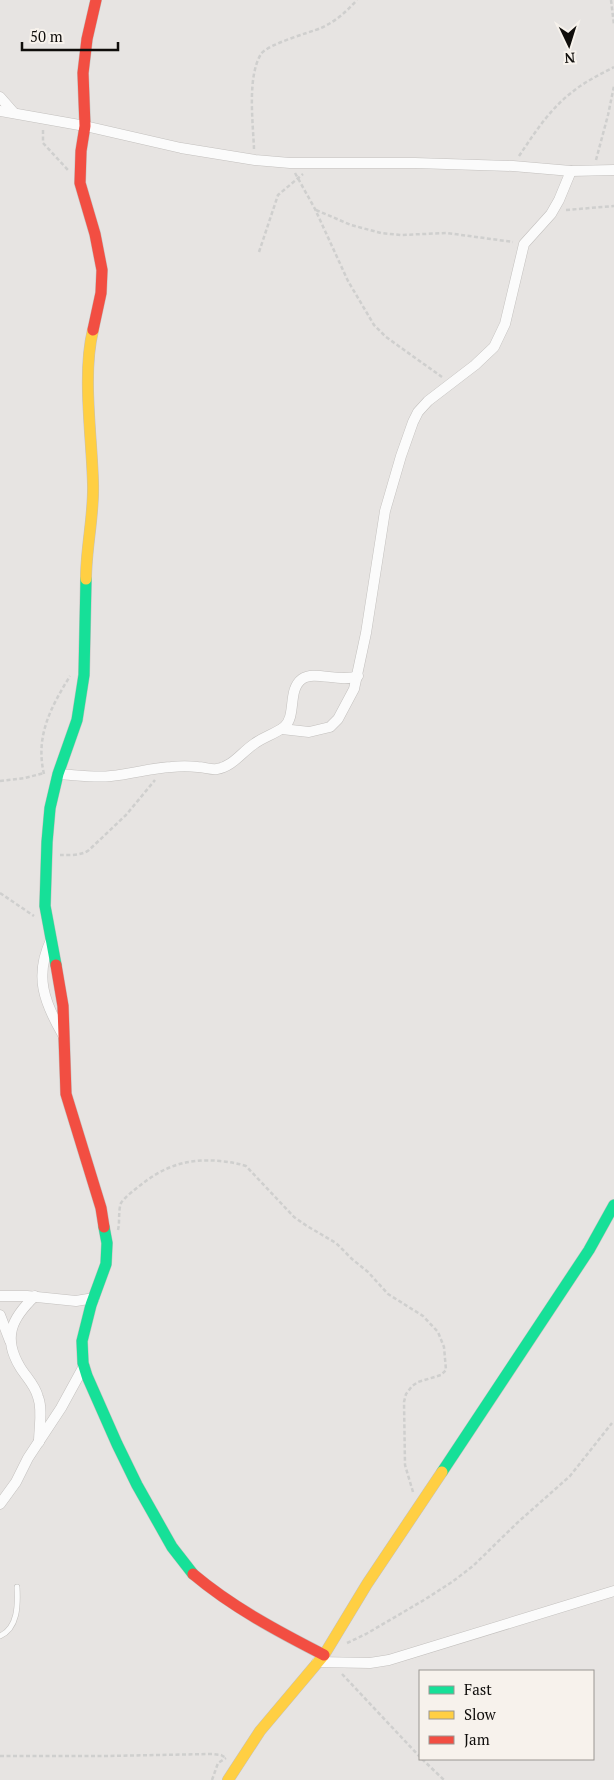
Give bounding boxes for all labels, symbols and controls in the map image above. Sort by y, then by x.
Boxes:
scale bar [22,20,119,52]
north arrow [544,20,594,70]
text: 50 m [30,26,63,46]
text: N [564,49,576,68]
legend [419,1670,594,1760]
text: Fast [464,1679,492,1699]
text: Slow [464,1704,497,1724]
text: Jam [464,1729,490,1749]

